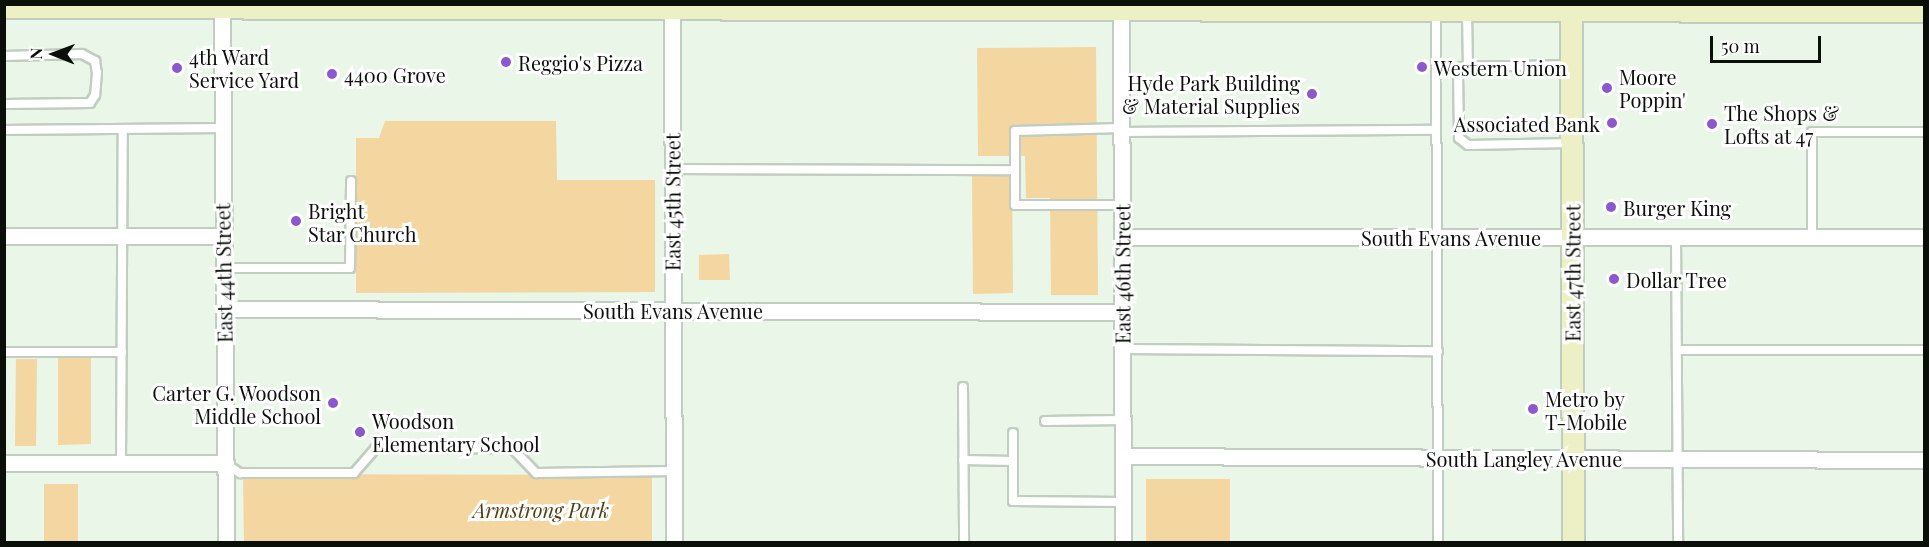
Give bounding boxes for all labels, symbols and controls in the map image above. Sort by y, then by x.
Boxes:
north arrow [24,24,84,84]
scale bar [1713,24,1824,62]
text: 50 m [1721,34,1760,58]
place label: 4th Ward Service Yard [189,45,300,92]
text: N [25,48,46,60]
place label: Reggio's Pizza [518,50,643,74]
marker: Reggio's Pizza [499,55,513,69]
place label: Western Union [1434,55,1567,79]
marker: Western Union [1415,60,1429,74]
marker: 4th Ward Service Yard [170,61,184,75]
place label: 4400 Grove [344,62,446,86]
place label: Moore Poppin' [1619,64,1686,111]
marker: 4400 Grove [325,67,339,81]
place label: Hyde Park Building & Material Supplies [1122,70,1300,117]
marker: Moore Poppin' [1600,81,1614,95]
marker: Hyde Park Building & Material Supplies [1305,87,1319,101]
place label: The Shops & Lofts at 47 [1724,100,1839,147]
place label: Associated Bank [1454,111,1600,135]
marker: Associated Bank [1605,116,1619,130]
marker: The Shops & Lofts at 47 [1705,117,1719,131]
street label: East 45th Street [660,133,684,271]
place label: Burger King [1623,195,1732,219]
place label: Bright Star Church [308,198,417,245]
marker: Burger King [1604,200,1618,214]
street label: East 44th Street [210,203,236,343]
street label: East 46th Street [1110,204,1134,344]
street label: East 47th Street [1560,204,1584,342]
marker: Bright Star Church [289,214,303,228]
street label: South Evans Avenue [1361,225,1541,249]
place label: Dollar Tree [1626,267,1728,291]
marker: Dollar Tree [1607,272,1621,286]
street label: South Evans Avenue [583,298,763,322]
place label: Carter G. Woodson Middle School [151,380,321,427]
place label: Metro by T-Mobile [1545,386,1627,433]
marker: Carter G. Woodson Middle School [326,396,340,410]
marker: Metro by T-Mobile [1526,402,1540,416]
place label: Woodson Elementary School [372,408,540,455]
marker: Woodson Elementary School [353,425,367,439]
street label: South Langley Avenue [1425,446,1623,470]
park label: Armstrong Park [473,497,609,521]

